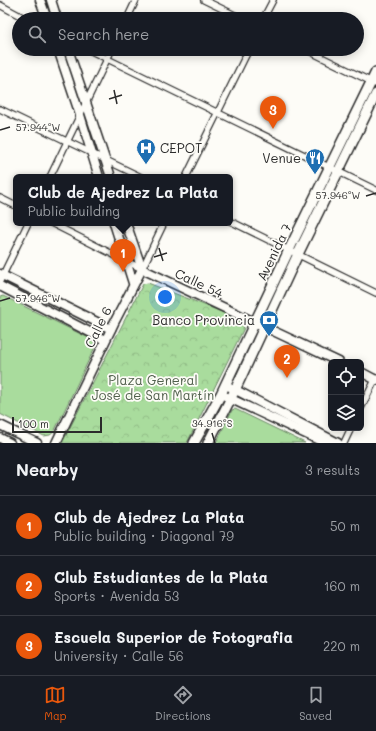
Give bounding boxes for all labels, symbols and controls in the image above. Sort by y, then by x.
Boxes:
search box [12,12,364,56]
icon: search [26,23,48,45]
text: Search here [58,24,149,44]
pin: 3 [260,96,286,129]
text: 57.944°W [16,120,61,134]
hospital icon: CEPOT [135,137,157,165]
place label: CEPOT [160,139,202,156]
restaurant icon: Venue [304,147,326,175]
place label: Venue [262,149,301,166]
popup [13,174,233,226]
text: Club de Ajedrez La Plata [28,182,218,202]
text: 57.946°W [316,188,361,202]
text: Public building [28,202,120,219]
street label: Avenida 7 [252,220,295,283]
pin: 1 [110,239,136,272]
street label: Calle 54 [172,264,226,301]
your location [155,287,175,307]
text: 57.946°W [16,291,61,305]
street label: Calle 6 [80,303,115,350]
bank icon: Banco Provincia [258,309,280,337]
place label: Banco Provincia [152,311,255,328]
pin: 2 [274,345,300,378]
map controls [328,359,364,431]
button: locate [328,359,364,395]
park label: Plaza General José de San Martín [92,371,214,403]
button: layers [328,395,364,431]
scale bar [12,415,102,434]
text: 100 m [18,416,49,431]
text: 34.916°S [192,416,233,430]
text: Nearby [16,458,78,480]
text: 3 results [305,461,360,478]
text: Club de Ajedrez La Plata [54,507,244,527]
text: 1 [26,517,32,534]
text: 50 m [330,517,360,534]
text: Public building · Diagonal 79 [54,527,234,544]
text: Club Estudiantes de la Plata [54,567,268,587]
text: 2 [25,577,33,594]
text: 160 m [324,577,360,594]
text: Sports · Avenida 53 [54,587,179,604]
text: Escuela Superior de Fotografia [54,627,293,647]
text: 3 [25,637,33,654]
text: 220 m [323,637,360,654]
text: University · Calle 56 [54,647,184,664]
tab: Map [44,684,67,723]
tab: Directions [155,684,211,723]
tab: Saved [299,684,332,723]

